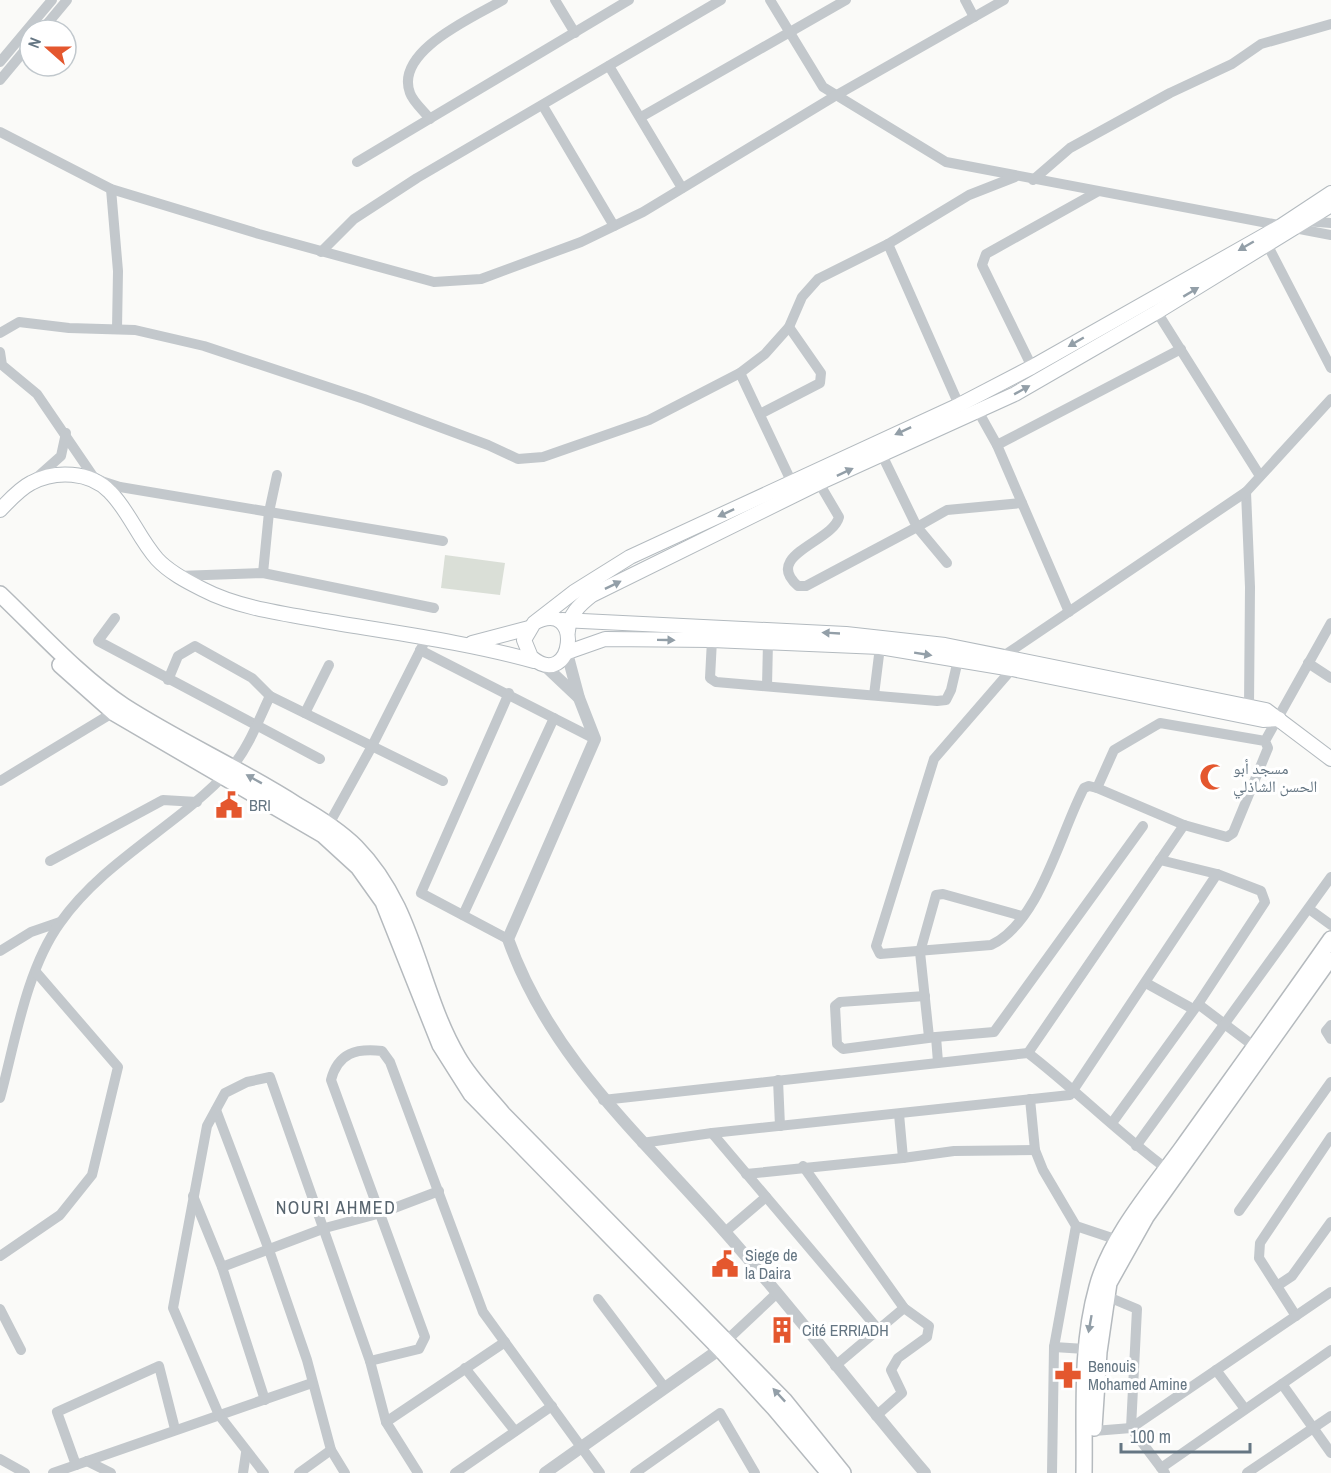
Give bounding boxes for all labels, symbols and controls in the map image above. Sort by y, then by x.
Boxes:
north arrow [18,18,78,78]
text: N [22,34,46,51]
one-way arrow [1237,241,1254,251]
one-way arrow [1183,287,1199,298]
one-way arrow [1067,337,1084,347]
one-way arrow [1014,385,1031,395]
one-way arrow [894,427,911,436]
one-way arrow [836,467,853,476]
one-way arrow [717,509,734,518]
one-way arrow [604,580,621,589]
one-way arrow [822,629,841,638]
one-way arrow [656,635,675,645]
one-way arrow [914,650,933,659]
place label: مسجد أبو الحسن الشاذلي [1233,757,1317,799]
mosque icon: مسجد أبو الحسن الشاذلي [1198,762,1228,792]
one-way arrow [245,774,262,784]
public building icon: BRI [214,790,244,820]
place label: BRI [249,794,271,816]
district label: NOURI AHMED [276,1195,396,1220]
place label: Siege de la Daira [745,1244,798,1284]
public building icon: Siege de la Daira [710,1249,740,1279]
one-way arrow [1085,1314,1094,1333]
building icon: Cité ERRIADH [767,1315,797,1345]
place label: Cité ERRIADH [802,1319,889,1341]
place label: Benouis Mohamed Amine [1088,1355,1187,1395]
pharmacy icon: Benouis Mohamed Amine [1053,1360,1083,1390]
one-way arrow [773,1388,787,1402]
scale bar [1121,1416,1250,1454]
text: 100 m [1130,1424,1171,1449]

